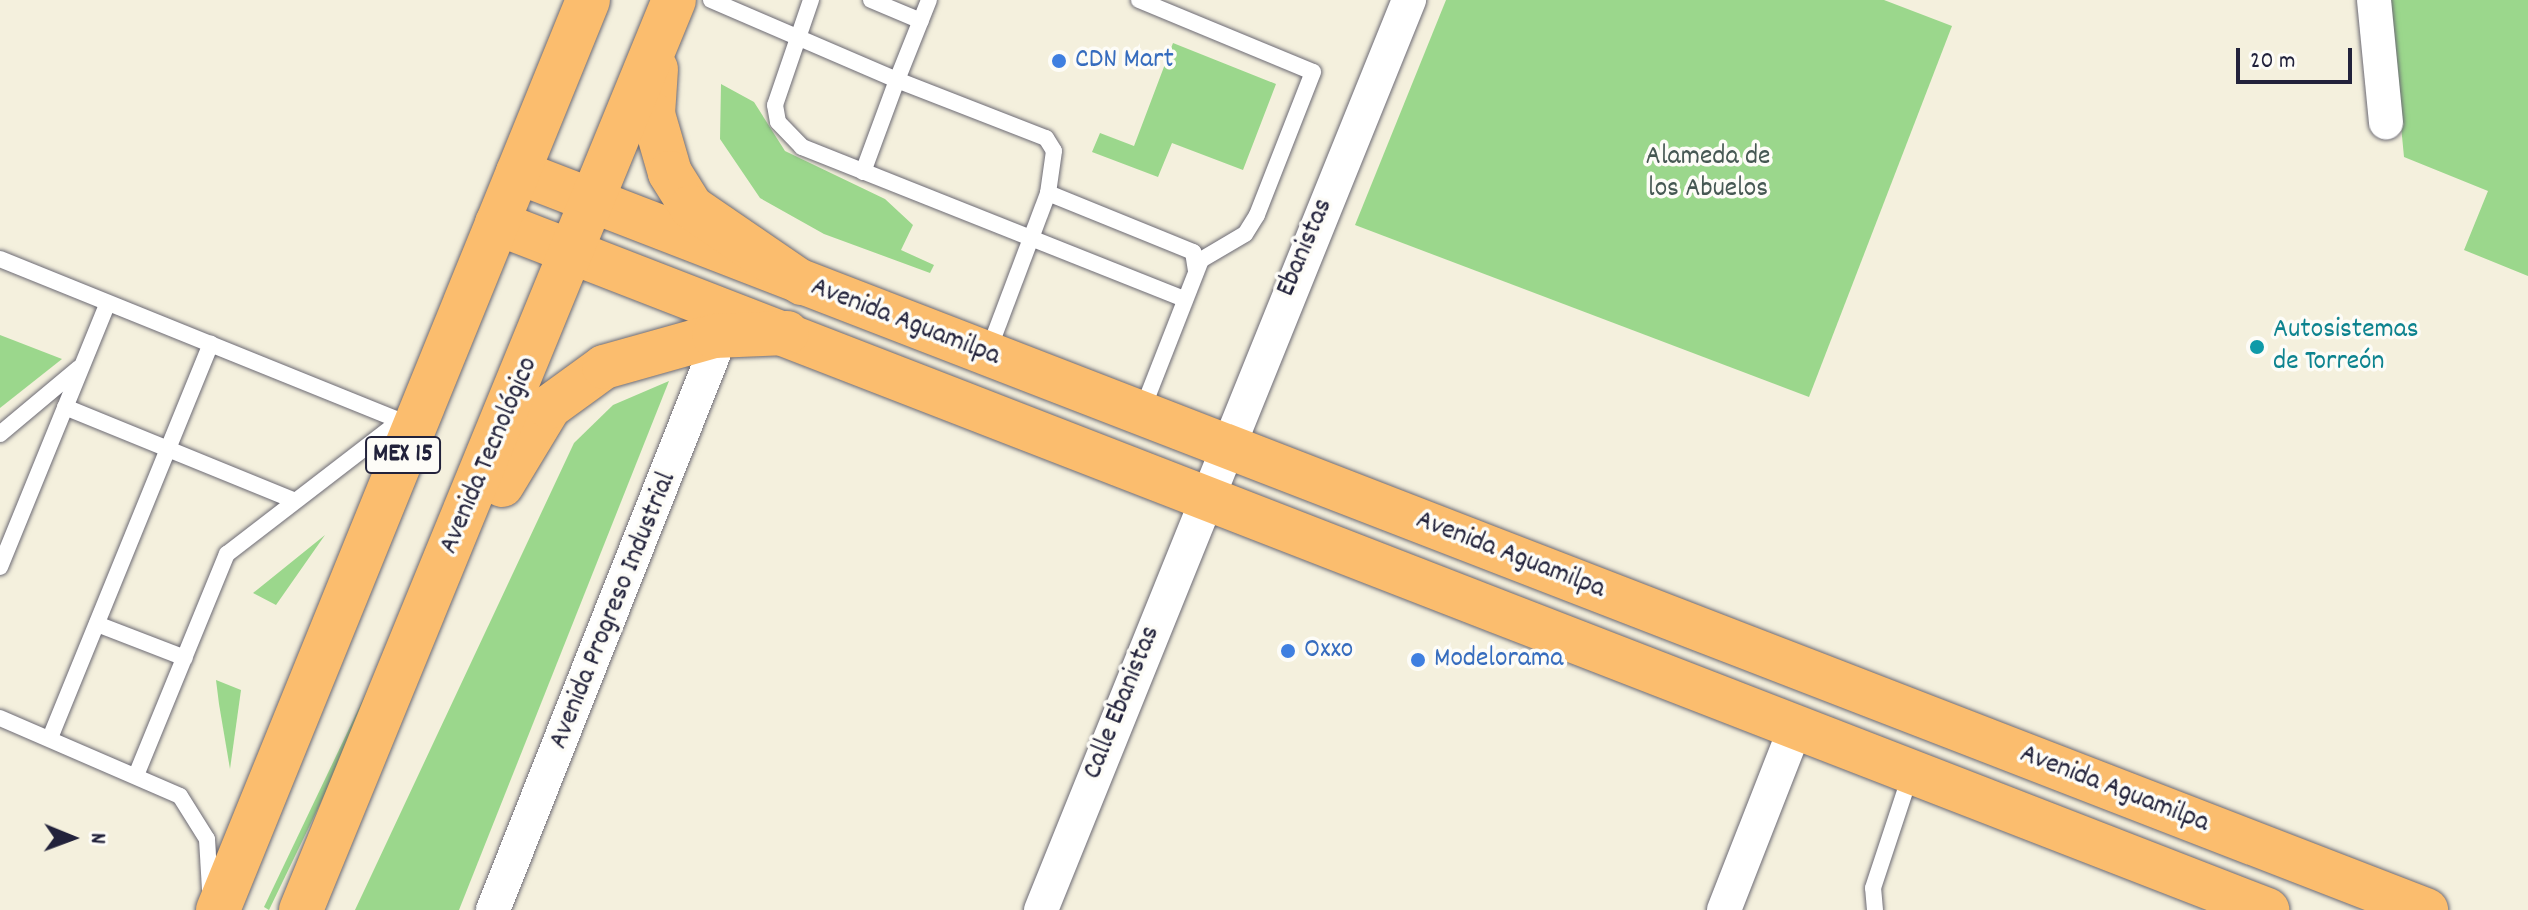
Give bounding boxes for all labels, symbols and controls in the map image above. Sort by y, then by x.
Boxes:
scale bar [2240,32,2356,82]
place label: CDN Mart [1075,44,1174,78]
text: 20 m [2250,45,2296,79]
marker: CDN Mart [1050,52,1068,70]
park label: Alameda de los Abuelos [1646,141,1770,207]
street label: Ebanistas [1270,194,1342,302]
street label: Avenida Aguamilpa [806,272,1004,374]
place label: Autosistemas de Torreón [2273,314,2419,380]
marker: Autosistemas de Torreón [2248,338,2266,356]
street label: Avenida Tecnológico [433,353,547,559]
road number: MEX 15 [365,433,441,477]
street label: Avenida Progreso Industrial [543,468,685,754]
street label: Avenida Aguamilpa [1411,505,1609,607]
street label: Calle Ebanistas [1077,622,1169,784]
place label: Oxxo [1304,634,1353,668]
marker: Oxxo [1279,642,1297,660]
place label: Modelorama [1434,643,1563,677]
marker: Modelorama [1409,651,1427,669]
street label: Avenida Aguamilpa [2015,739,2213,841]
north arrow [32,798,112,878]
text: N [81,833,112,844]

